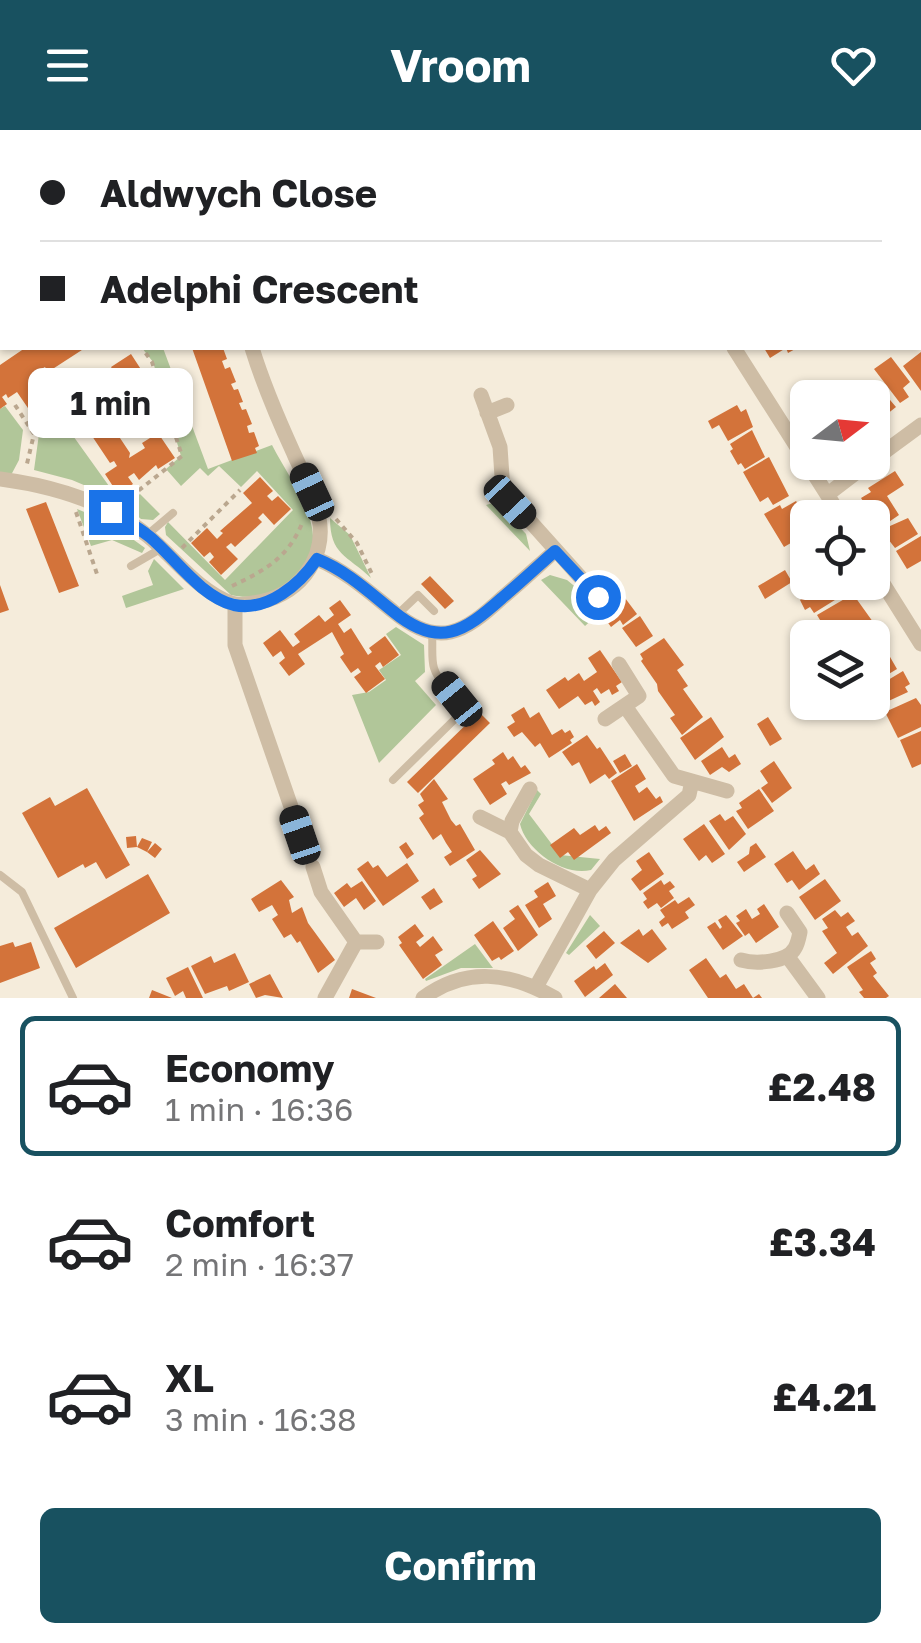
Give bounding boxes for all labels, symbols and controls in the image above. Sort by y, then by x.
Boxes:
icon: menu [40,38,95,93]
text: Vroom [390,38,531,92]
icon: heart [826,38,881,93]
text: Aldwych Close [100,170,377,215]
text: Adelphi Crescent [100,266,419,311]
callout: 1 min [28,367,194,437]
north arrow [790,380,890,480]
map controls [790,380,890,720]
text: 1 min [70,384,151,422]
car [286,458,338,526]
car [479,470,541,534]
route end [89,490,134,535]
button: locate [790,500,890,600]
route start [576,575,621,620]
button: layers [790,620,890,720]
car [426,666,488,732]
car [276,802,324,868]
icon: car [45,1041,135,1131]
text: Economy [165,1045,334,1090]
text: £2.48 [768,1064,876,1109]
text: 1 min · 16:36 [165,1090,353,1128]
icon: car [45,1196,135,1286]
text: Comfort [165,1200,315,1245]
text: £3.34 [769,1219,876,1264]
text: 2 min · 16:37 [165,1245,354,1283]
icon: car [45,1351,135,1441]
text: XL [165,1355,214,1400]
text: £4.21 [772,1374,876,1419]
text: 3 min · 16:38 [165,1400,357,1438]
button: Confirm [40,1508,881,1623]

